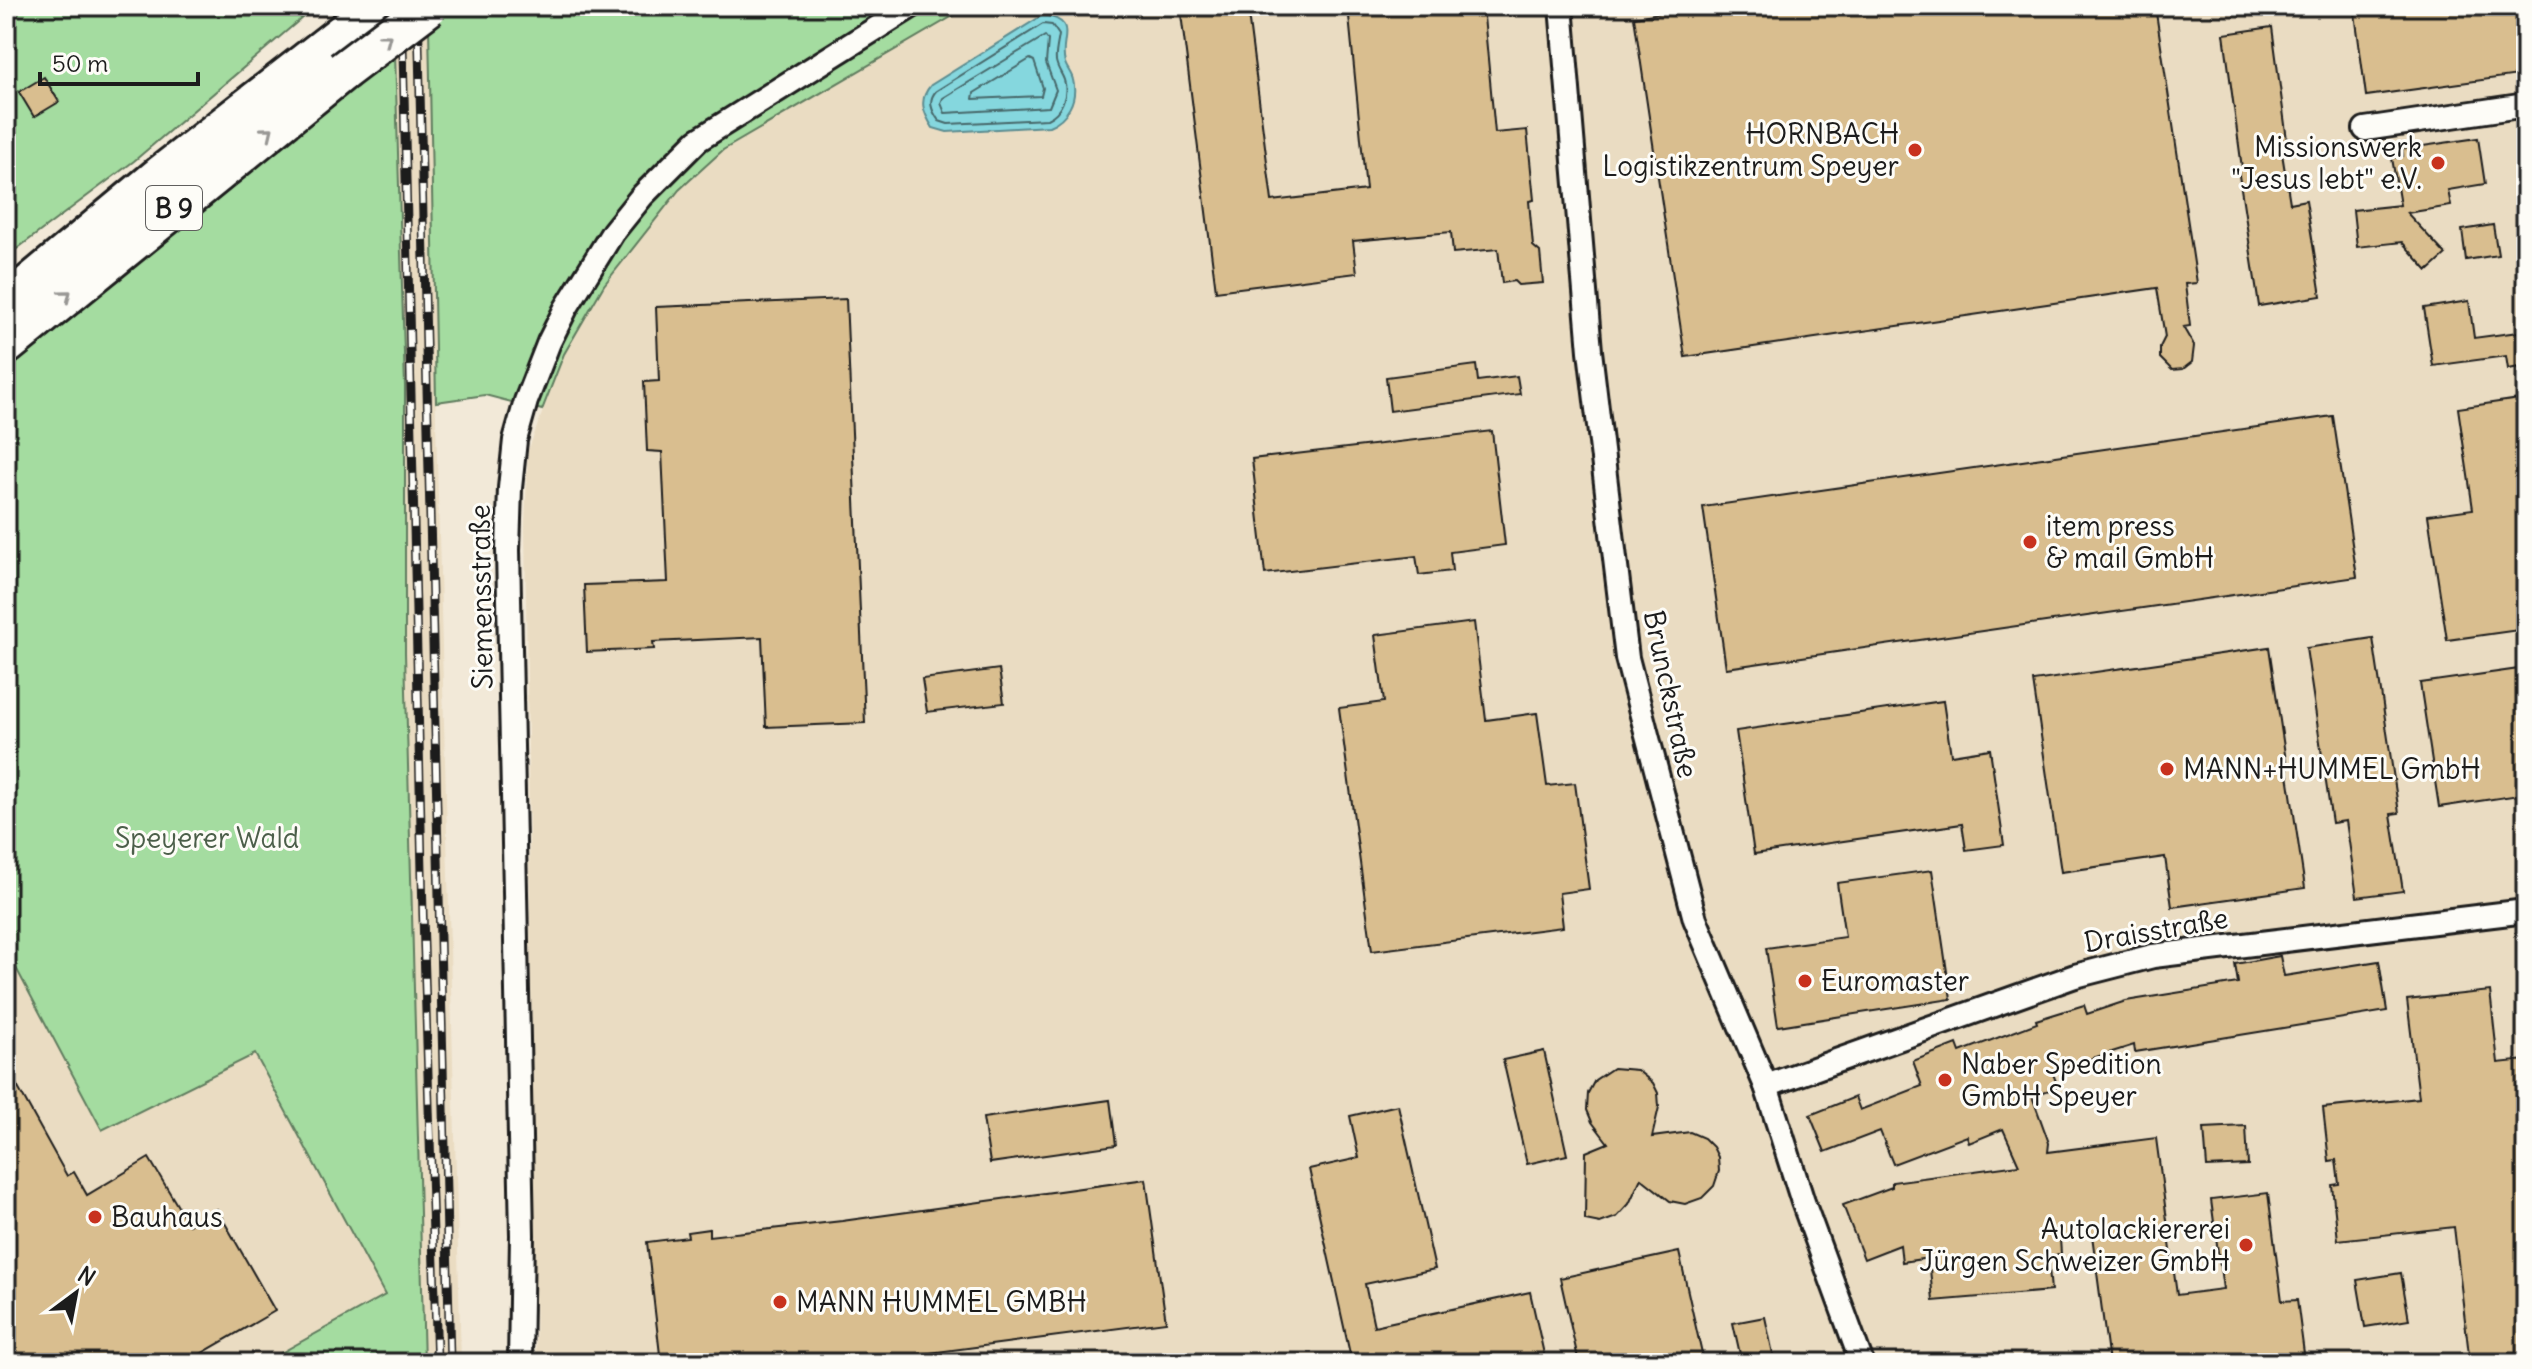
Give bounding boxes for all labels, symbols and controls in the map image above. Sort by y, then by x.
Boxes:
one-way arrow [377,34,392,48]
scale bar [40,36,198,86]
text: 50 m [52,48,108,78]
place label: HORNBACH Logistikzentrum Speyer [1602,116,1899,184]
one-way arrow [259,127,273,142]
place label: Missionswerk "Jesus lebt" e.V. [2231,129,2422,197]
marker: HORNBACH Logistikzentrum Speyer [1906,141,1924,159]
marker: Missionswerk "Jesus lebt" e.V. [2429,154,2447,172]
road number: B 9 [146,186,202,230]
one-way arrow [57,291,72,305]
street label: Siemensstraße [461,504,501,690]
place label: item press & mail GmbH [2046,508,2214,576]
marker: item press & mail GmbH [2021,533,2039,551]
street label: Brunckstraße [1636,607,1706,781]
place label: MANN+HUMMEL GmbH [2183,751,2481,787]
marker: MANN+HUMMEL GmbH [2158,760,2176,778]
park label: Speyerer Wald [115,820,299,856]
street label: Draisstraße [2081,900,2231,960]
place label: Euromaster [1821,963,1969,999]
marker: Euromaster [1796,972,1814,990]
place label: Naber Spedition GmbH Speyer [1961,1046,2162,1114]
marker: Naber Spedition GmbH Speyer [1936,1071,1954,1089]
place label: Bauhaus [111,1199,223,1235]
marker: Bauhaus [86,1208,104,1226]
place label: Autolackiererei Jürgen Schweizer GmbH [1919,1211,2230,1279]
marker: Autolackiererei Jürgen Schweizer GmbH [2237,1236,2255,1254]
north arrow [36,1253,116,1333]
text: N [73,1260,100,1292]
place label: MANN HUMMEL GMBH [796,1284,1087,1320]
marker: MANN HUMMEL GMBH [771,1293,789,1311]

